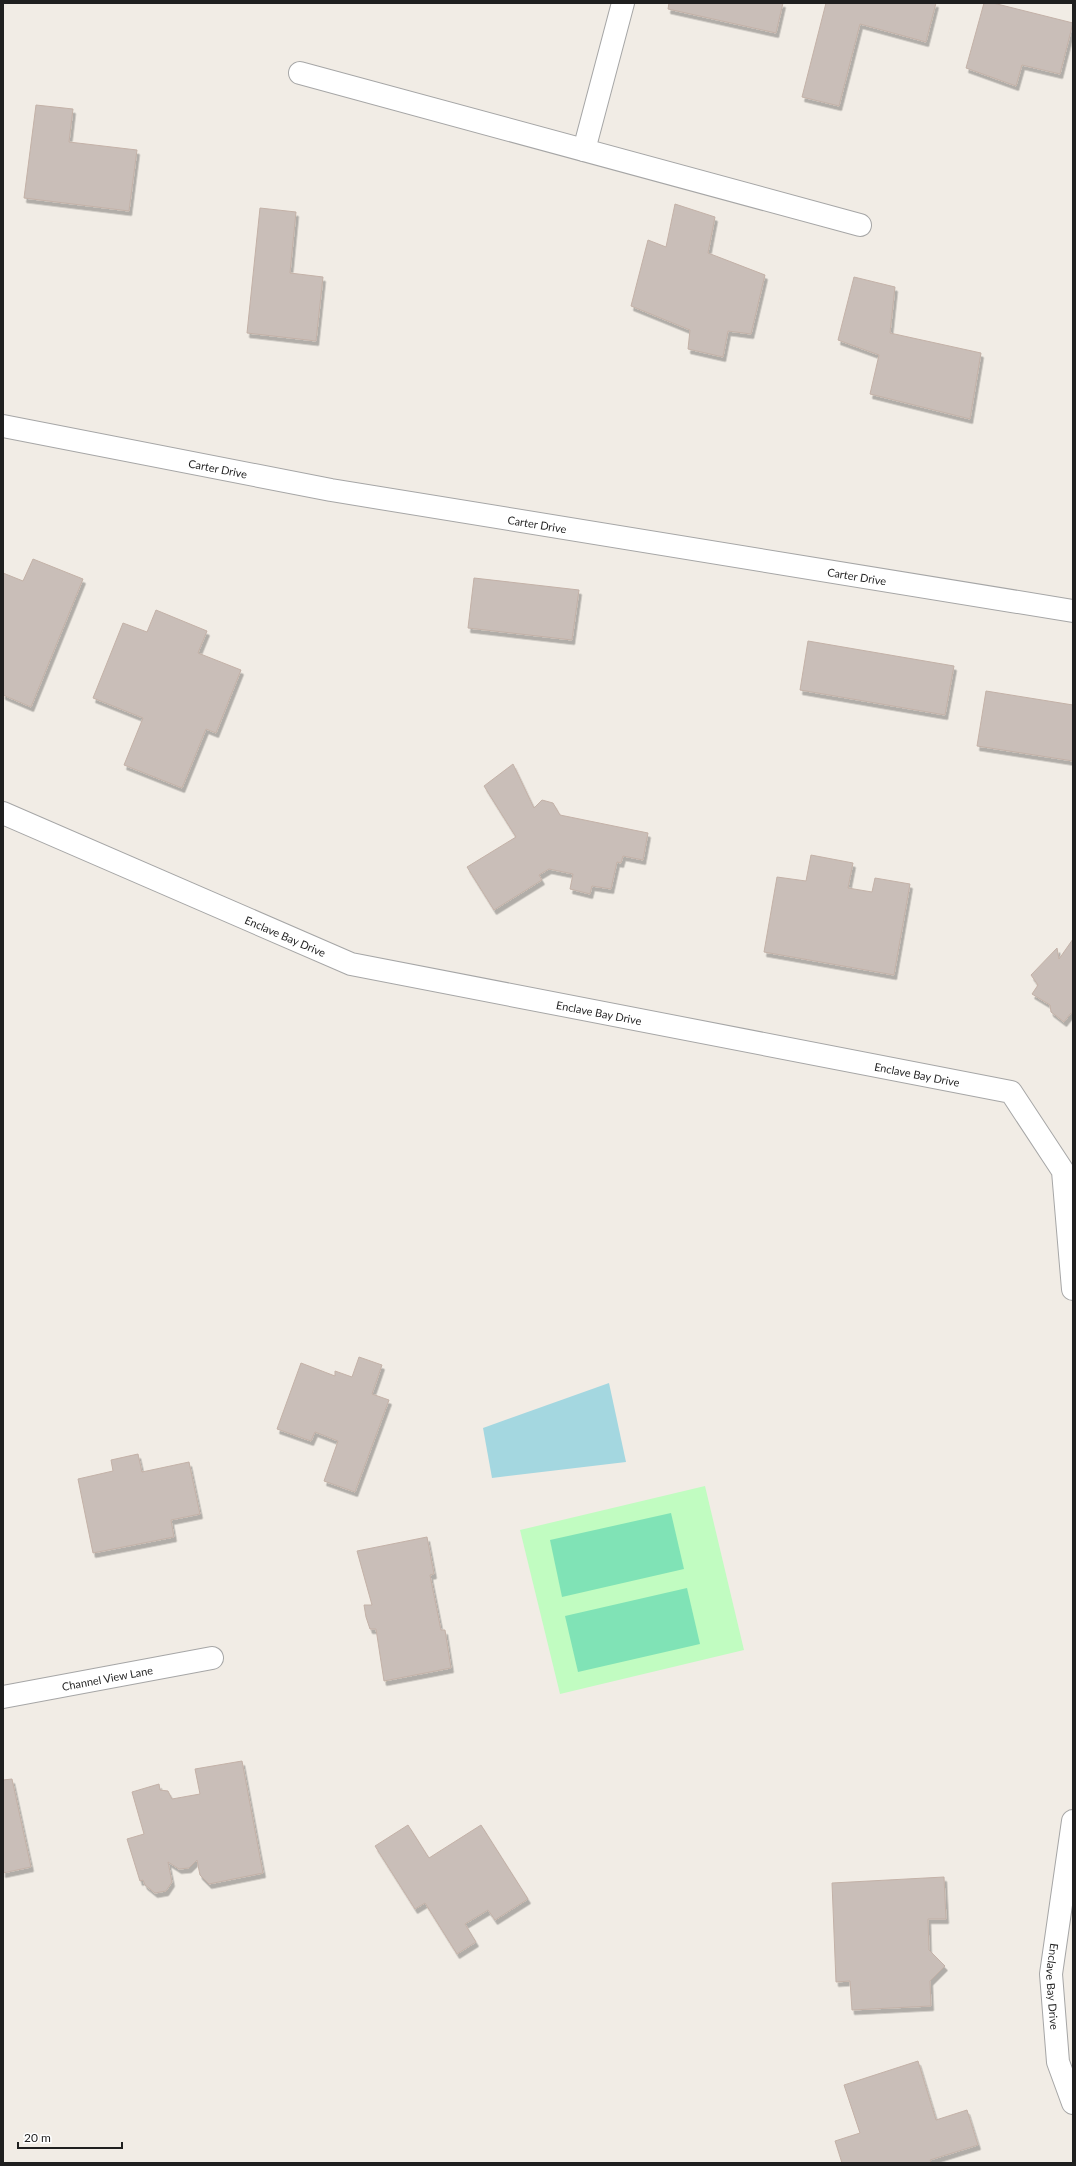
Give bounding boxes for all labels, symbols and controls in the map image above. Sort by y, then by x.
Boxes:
street label: Carter Drive [188,456,249,480]
street label: Carter Drive [507,512,568,535]
street label: Carter Drive [826,565,887,587]
street label: Enclave Bay Drive [243,912,328,959]
street label: Enclave Bay Drive [555,997,643,1027]
street label: Enclave Bay Drive [873,1059,961,1088]
street label: Channel View Lane [61,1663,154,1692]
street label: Enclave Bay Drive [1044,1943,1062,2030]
scale bar [18,2124,122,2150]
text: 20 m [24,2130,51,2145]

